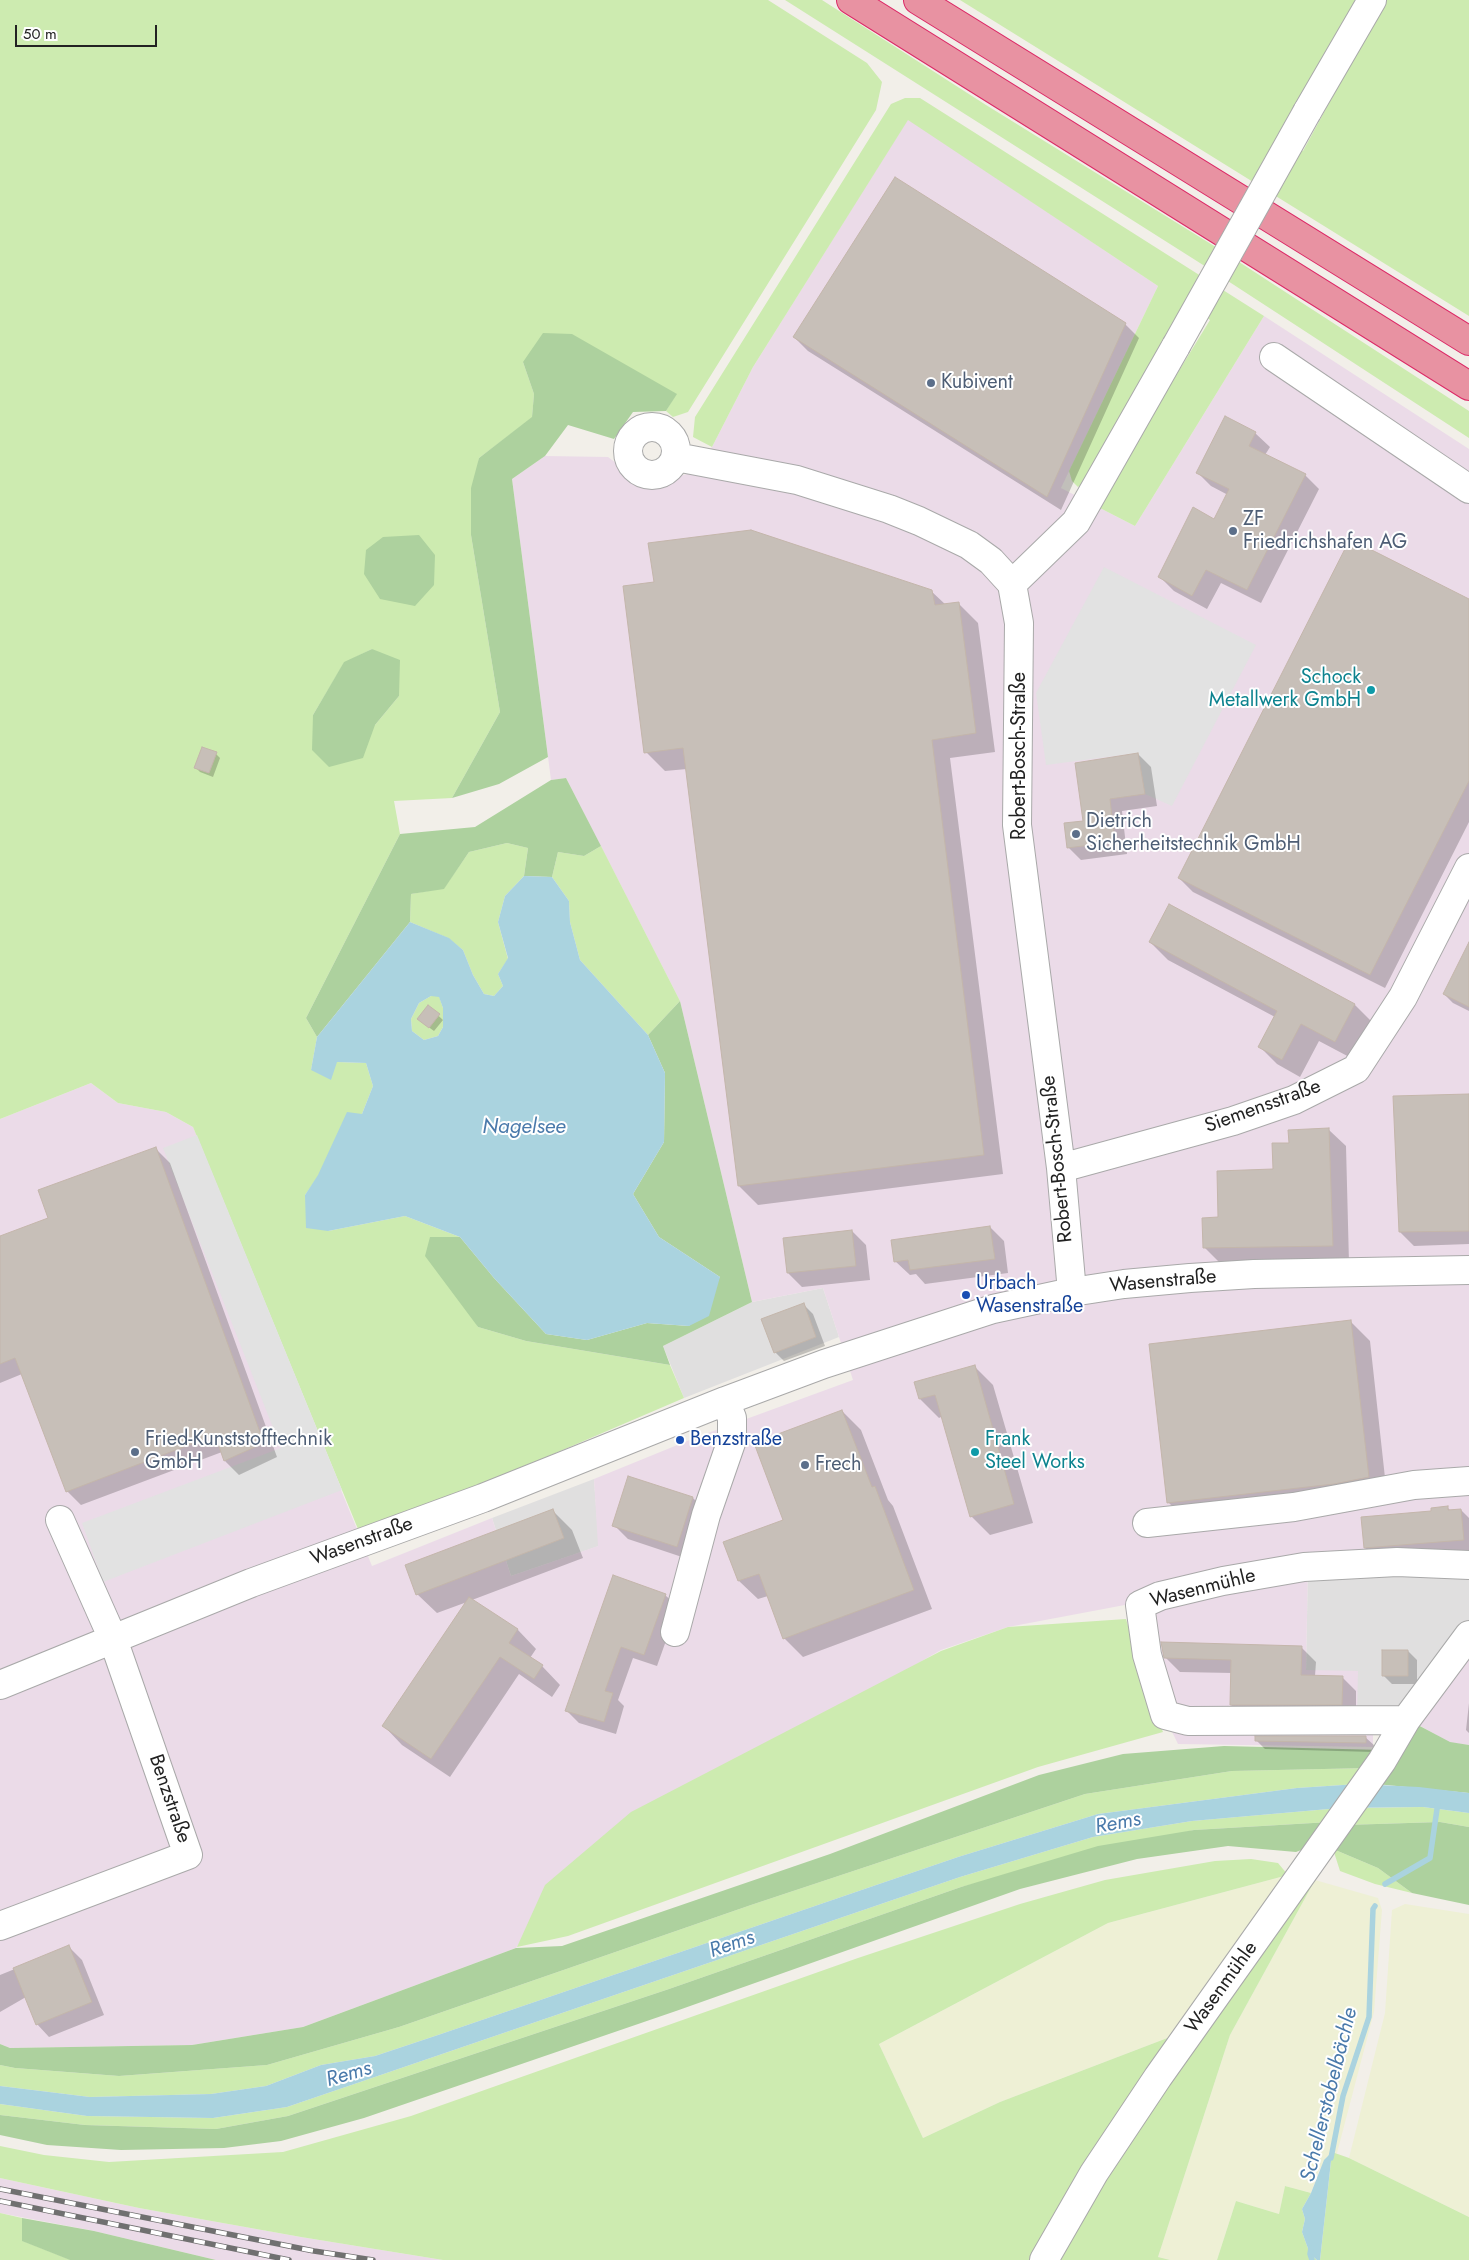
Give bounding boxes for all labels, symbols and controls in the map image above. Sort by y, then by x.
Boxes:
scale bar [18,15,160,47]
text: 50 m [23,23,57,45]
place label: Kubivent [941,371,1013,395]
marker: Kubivent [925,377,937,389]
place label: ZF Friedrichshafen AG [1243,508,1407,555]
marker: ZF Friedrichshafen AG [1227,525,1239,537]
place label: Schock Metallwerk GmbH [1209,666,1361,713]
street label: Robert-Bosch-Straße [1008,672,1032,840]
marker: Schock Metallwerk GmbH [1365,684,1377,696]
place label: Dietrich Sicherheitstechnik GmbH [1086,810,1301,857]
marker: Dietrich Sicherheitstechnik GmbH [1070,828,1082,840]
street label: Robert-Bosch-Straße [1037,1074,1079,1244]
street label: Siemensstraße [1202,1075,1324,1139]
water label: Nagelsee [482,1115,566,1141]
street label: Wasenstraße [1109,1265,1217,1299]
place label: Urbach Wasenstraße [976,1272,1083,1319]
marker: Urbach Wasenstraße [960,1289,972,1301]
place label: Fried-Kunststofftechnik GmbH [145,1428,332,1475]
place label: Benzstraße [690,1428,782,1452]
place label: Frank Steel Works [985,1428,1085,1475]
marker: Benzstraße [674,1434,686,1446]
marker: Fried-Kunststofftechnik GmbH [129,1446,141,1458]
marker: Frank Steel Works [969,1446,981,1458]
place label: Frech [815,1453,862,1477]
marker: Frech [799,1459,811,1471]
street label: Wasenstraße [308,1512,416,1572]
street label: Wasenmühle [1148,1564,1258,1614]
street label: Benzstraße [143,1752,195,1846]
water label: Rems [1093,1807,1143,1841]
water label: Rems [706,1926,758,1964]
street label: Wasenmühle [1181,1937,1263,2039]
water label: Schellerstobelbächle [1296,2005,1364,2185]
water label: Rems [323,2057,375,2093]

